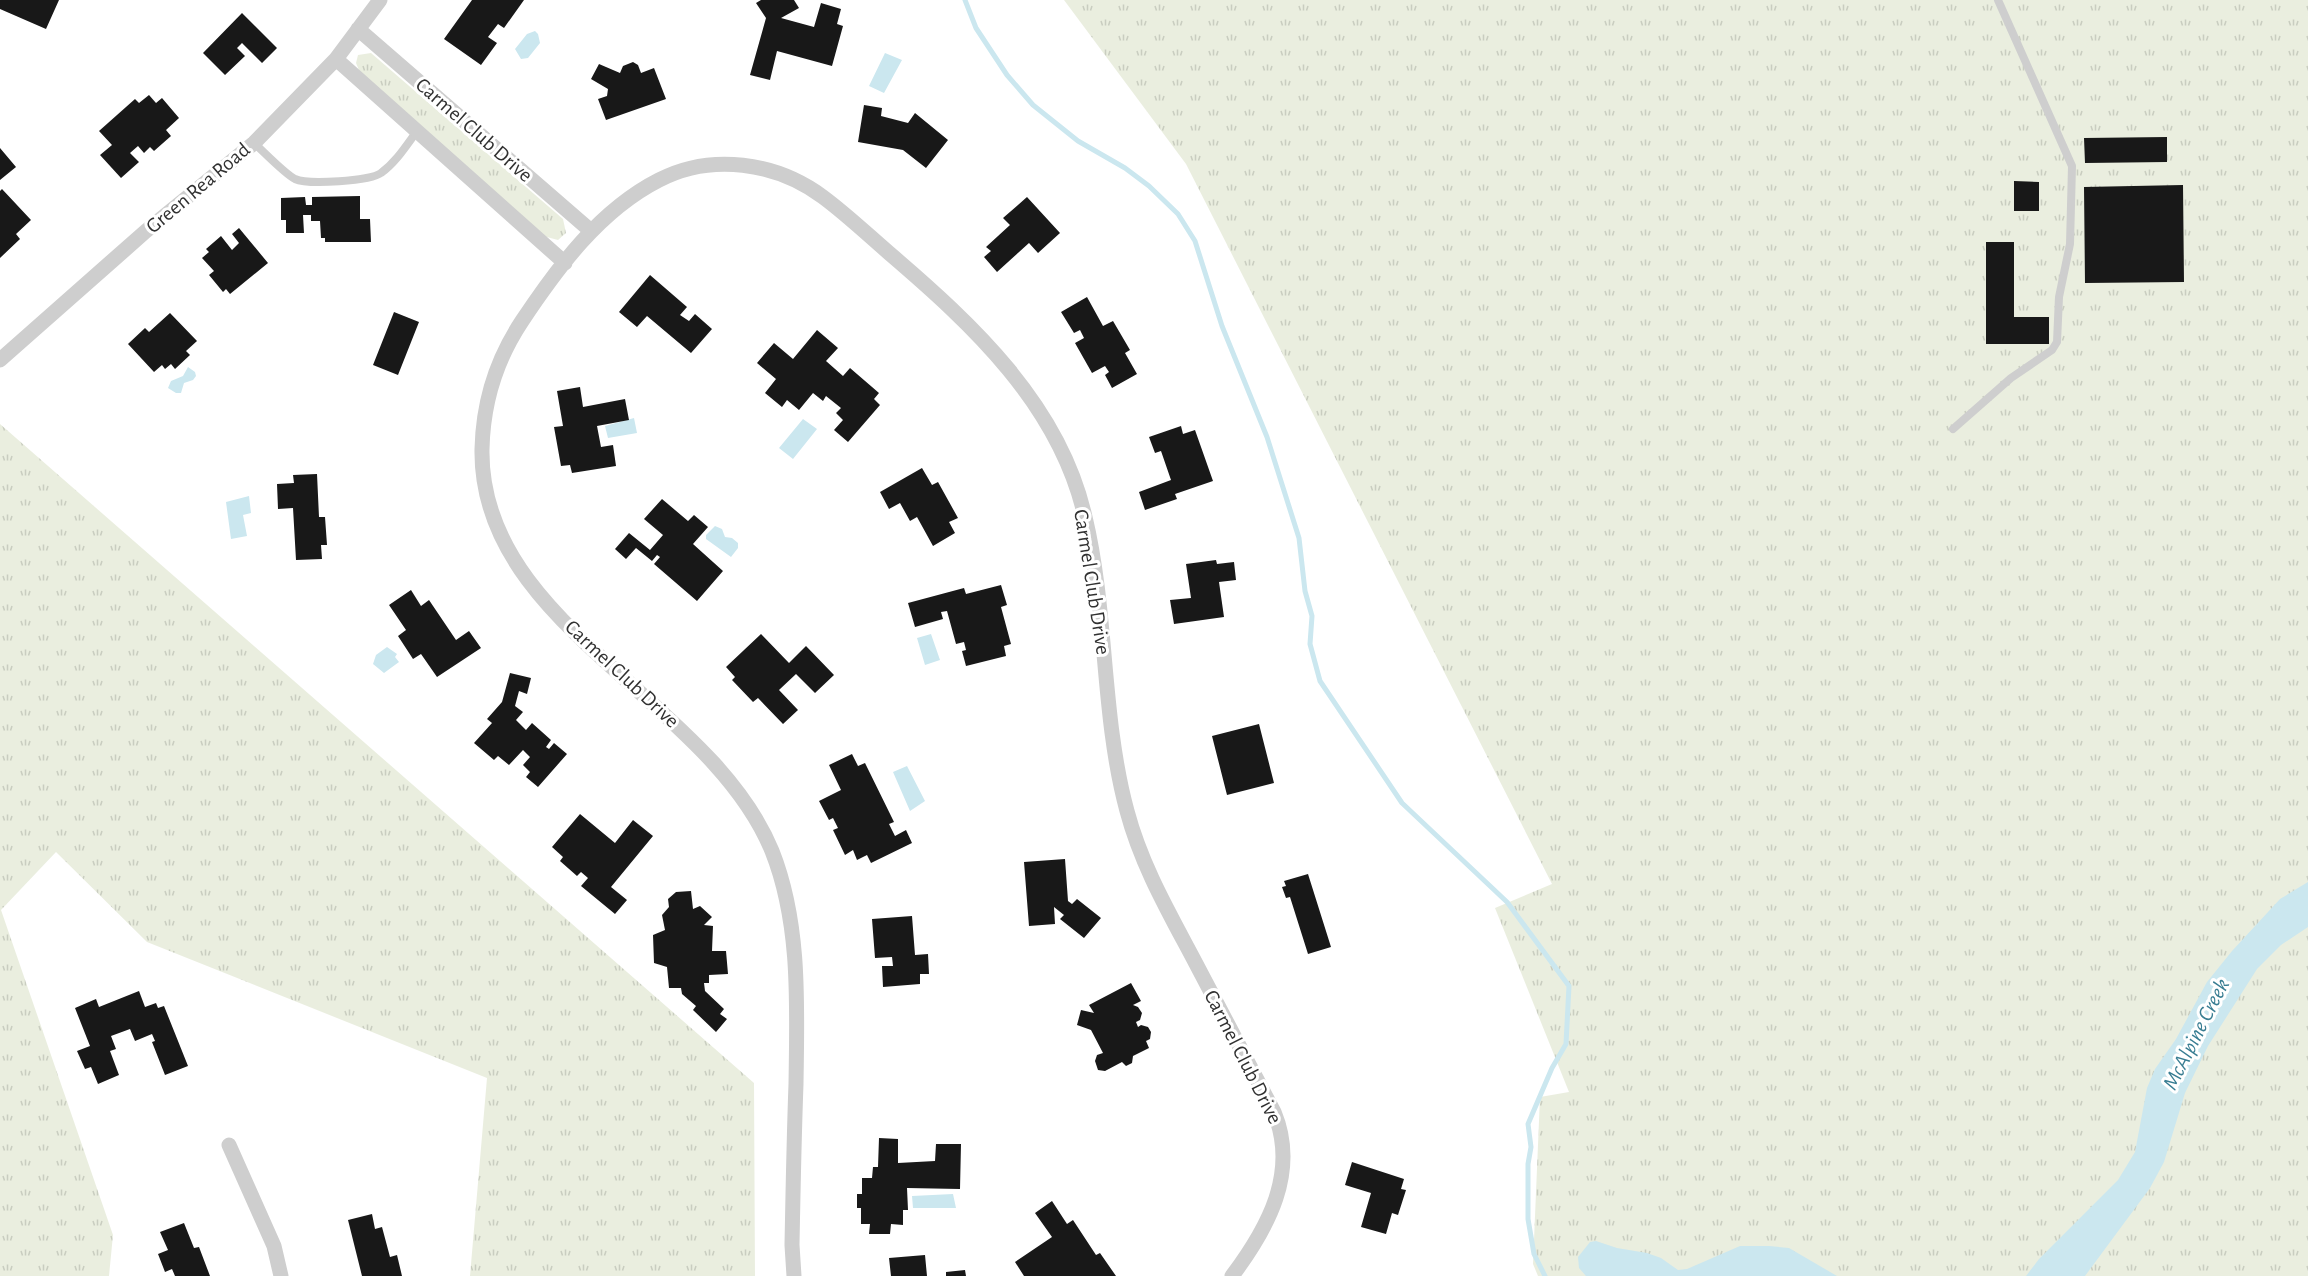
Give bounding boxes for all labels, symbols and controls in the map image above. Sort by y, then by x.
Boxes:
street label: Carmel Club Drive [412,74,536,186]
street label: Green Rea Road [142,139,254,237]
street label: Carmel Club Drive [1070,508,1114,656]
street label: Carmel Club Drive [561,616,683,732]
water label: McAlpine Creek [2159,975,2234,1094]
street label: Carmel Club Drive [1200,987,1286,1127]

